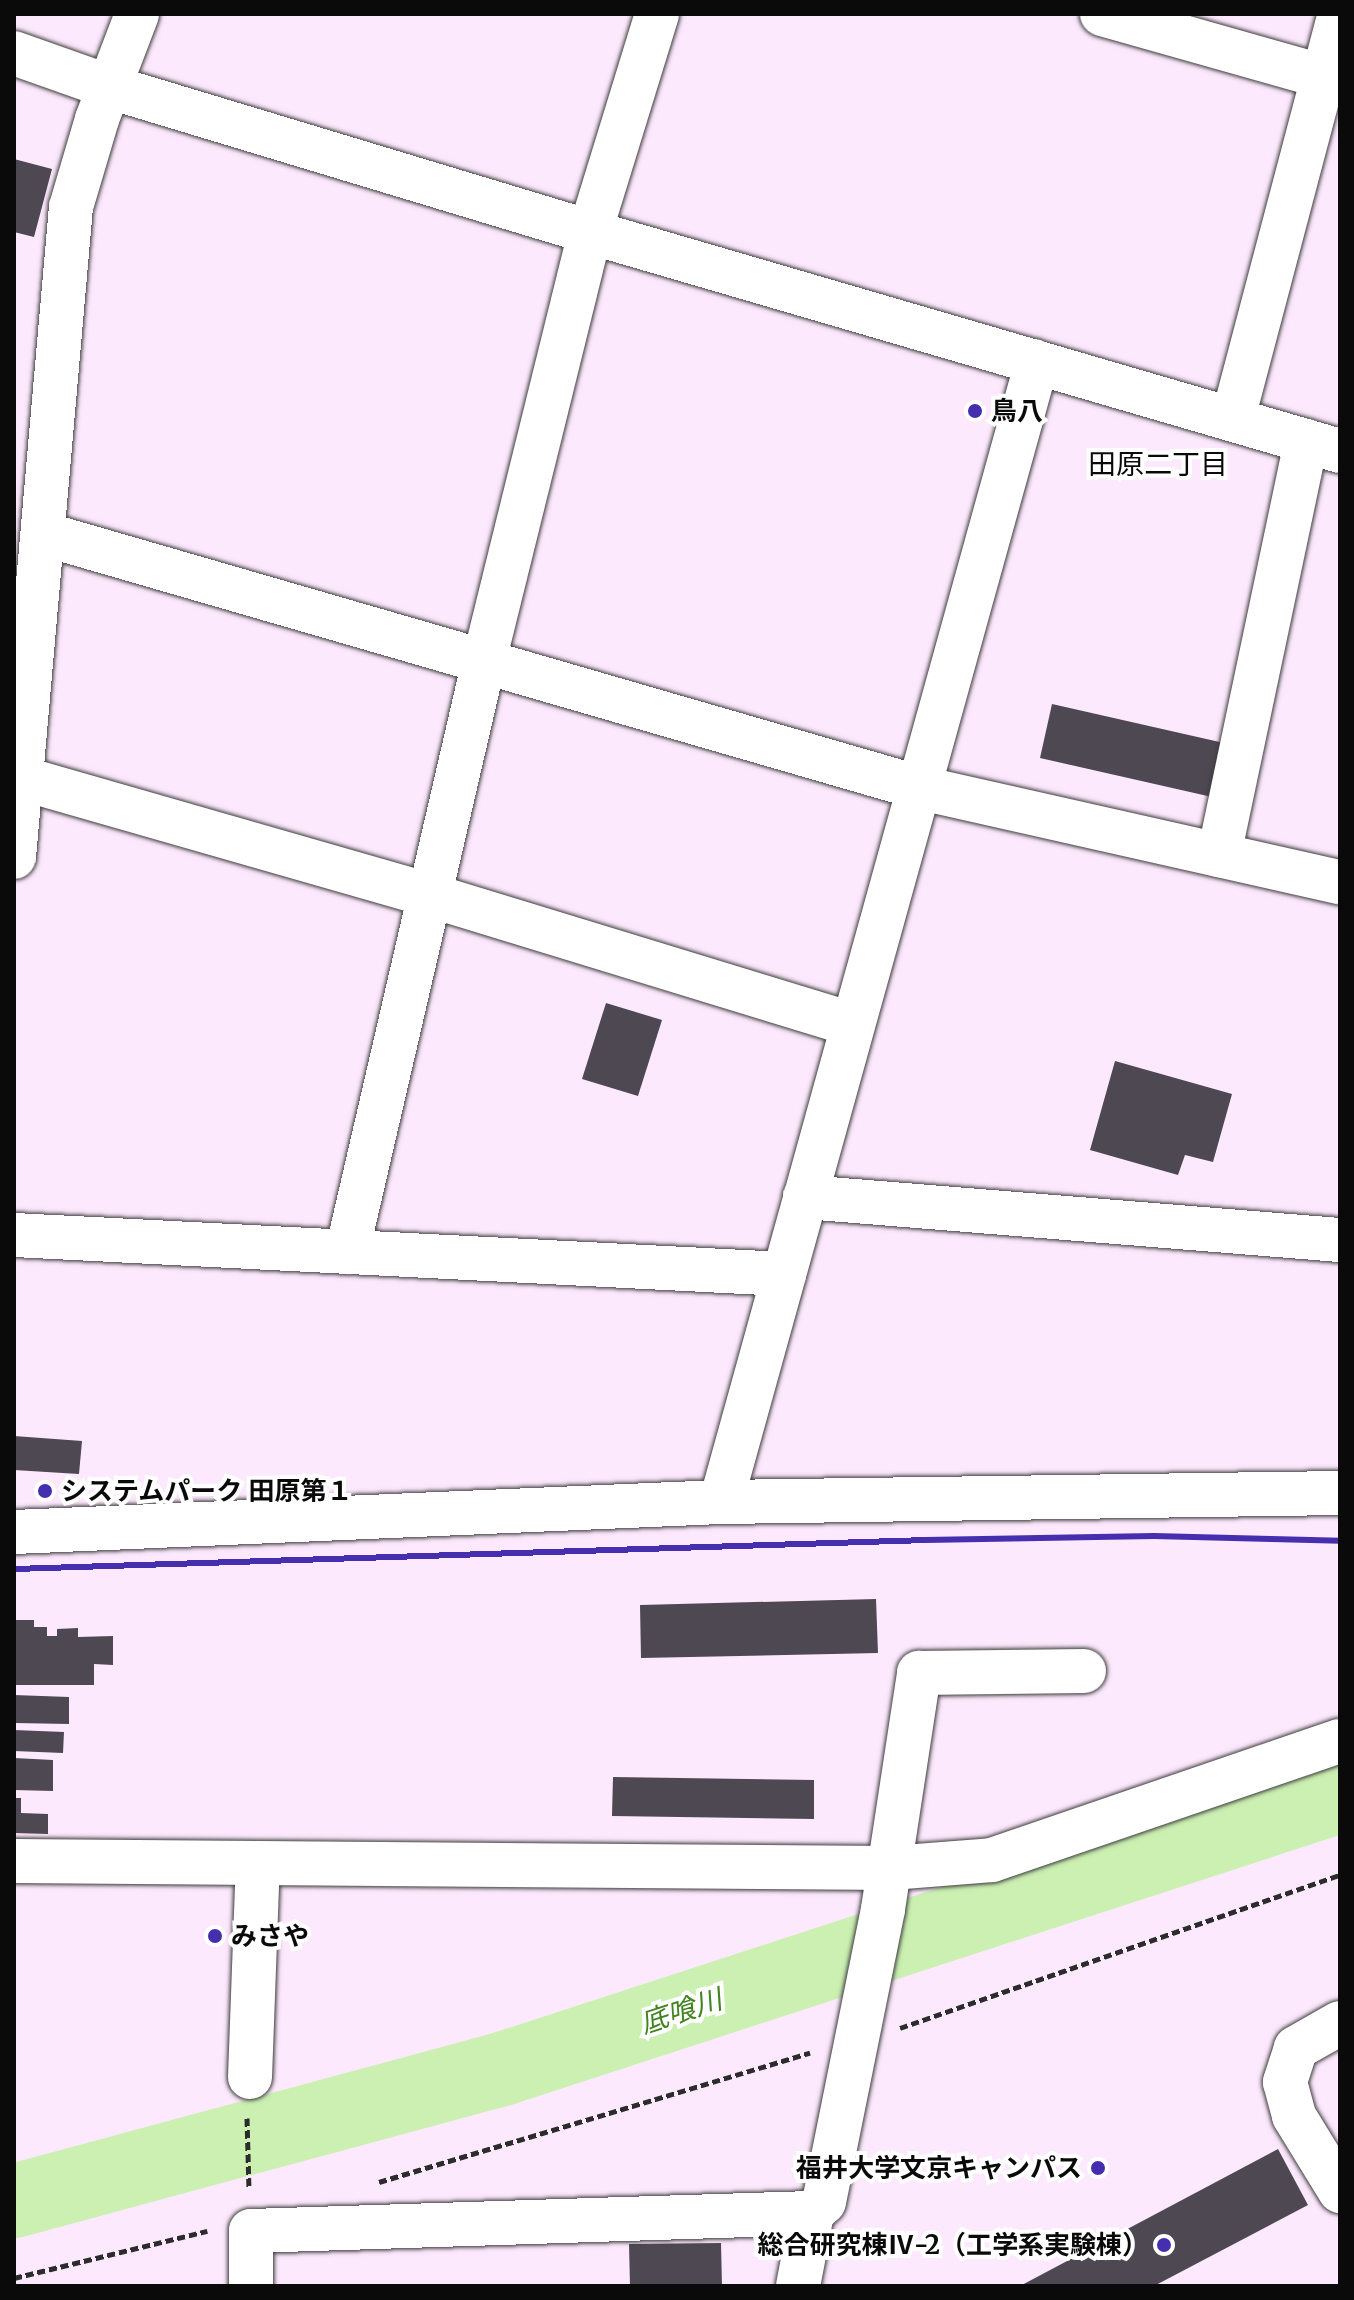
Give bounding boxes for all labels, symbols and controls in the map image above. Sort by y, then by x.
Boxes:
place label: 鳥八 [991,395,1043,427]
marker: 鳥八 [966,402,984,420]
district label: 田原二丁目 [1088,447,1228,481]
place label: システムパーク 田原第１ [61,1475,353,1507]
marker: システムパーク 田原第１ [36,1482,54,1500]
place label: みさや [231,1920,309,1952]
marker: みさや [206,1927,224,1945]
water label: 底喰川 [636,1982,726,2040]
place label: 福井大学文京キャンパス [796,2152,1082,2184]
marker: 福井大学文京キャンパス [1089,2159,1107,2177]
place label: 総合研究棟Ⅳ-2（工学系実験棟） [758,2229,1148,2261]
marker: 総合研究棟Ⅳ-2（工学系実験棟） [1155,2236,1173,2254]

